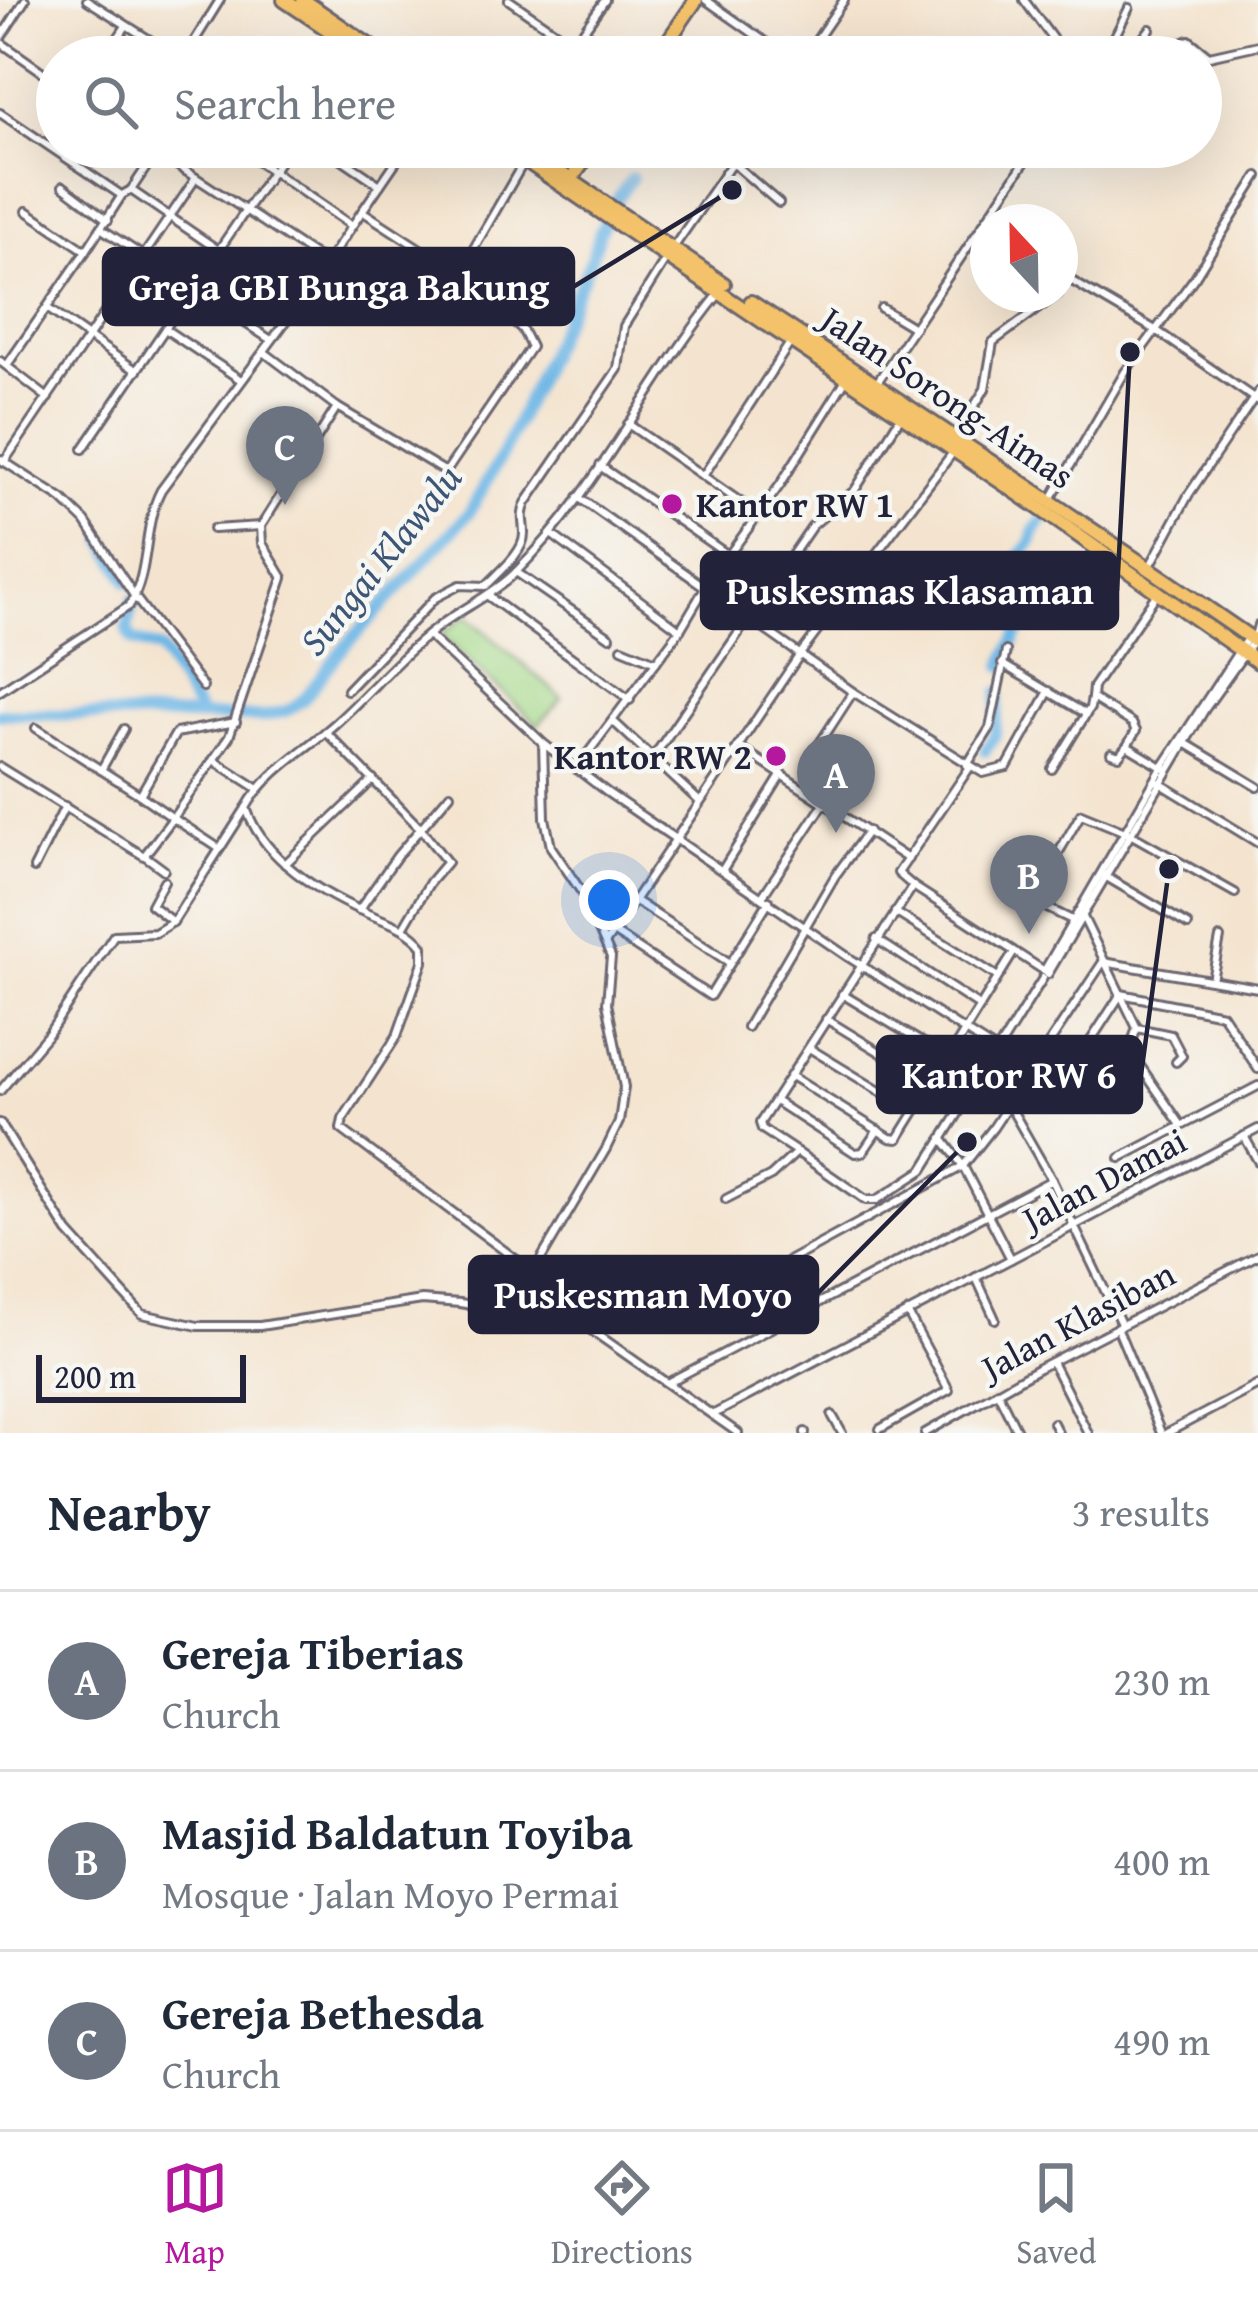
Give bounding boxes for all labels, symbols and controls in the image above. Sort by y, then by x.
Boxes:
search box [36,36,1222,168]
icon: search [78,69,144,135]
text: Search here [174,70,396,135]
north arrow [970,204,1078,312]
callout: Greja GBI Bunga Bakung [104,249,573,324]
text: Greja GBI Bunga Bakung [129,257,550,314]
street label: Jalan Sorong-Aimas [808,290,1086,501]
pin: C [246,406,324,505]
water label: Sungai Klawalu [284,451,475,667]
place label: Kantor RW 1 [696,477,894,530]
marker: Kantor RW 1 [659,491,685,517]
callout: Puskesmas Klasaman [702,553,1117,628]
text: Puskesmas Klasaman [726,561,1094,618]
place label: Kantor RW 2 [554,729,752,782]
pin: A [797,734,875,833]
marker: Kantor RW 2 [763,743,789,769]
pin: B [990,835,1068,934]
your location [579,870,639,930]
callout: Kantor RW 6 [878,1037,1141,1112]
text: Kantor RW 6 [902,1045,1116,1102]
street label: Jalan Damai [1009,1113,1195,1246]
street label: Jalan Klasiban [968,1246,1184,1395]
callout: Puskesman Moyo [470,1257,817,1332]
text: Puskesman Moyo [494,1265,792,1322]
scale bar [36,1349,246,1402]
text: 200 m [54,1352,136,1400]
text: Nearby [48,1474,211,1549]
text: 3 results [1072,1483,1210,1540]
text: Gereja Tiberias [162,1620,464,1685]
text: A [75,1652,99,1709]
text: 230 m [1113,1652,1210,1709]
text: Church [162,1685,280,1742]
text: Masjid Baldatun Toyiba [162,1800,633,1865]
text: B [75,1832,99,1889]
text: 400 m [1113,1832,1210,1889]
text: Mosque · Jalan Moyo Permai [162,1865,619,1922]
text: Gereja Bethesda [162,1980,484,2045]
text: C [76,2012,98,2069]
text: 490 m [1113,2012,1210,2069]
text: Church [162,2045,280,2102]
tab: Map [162,2155,228,2275]
tab: Directions [551,2155,693,2275]
tab: Saved [1016,2155,1096,2275]

